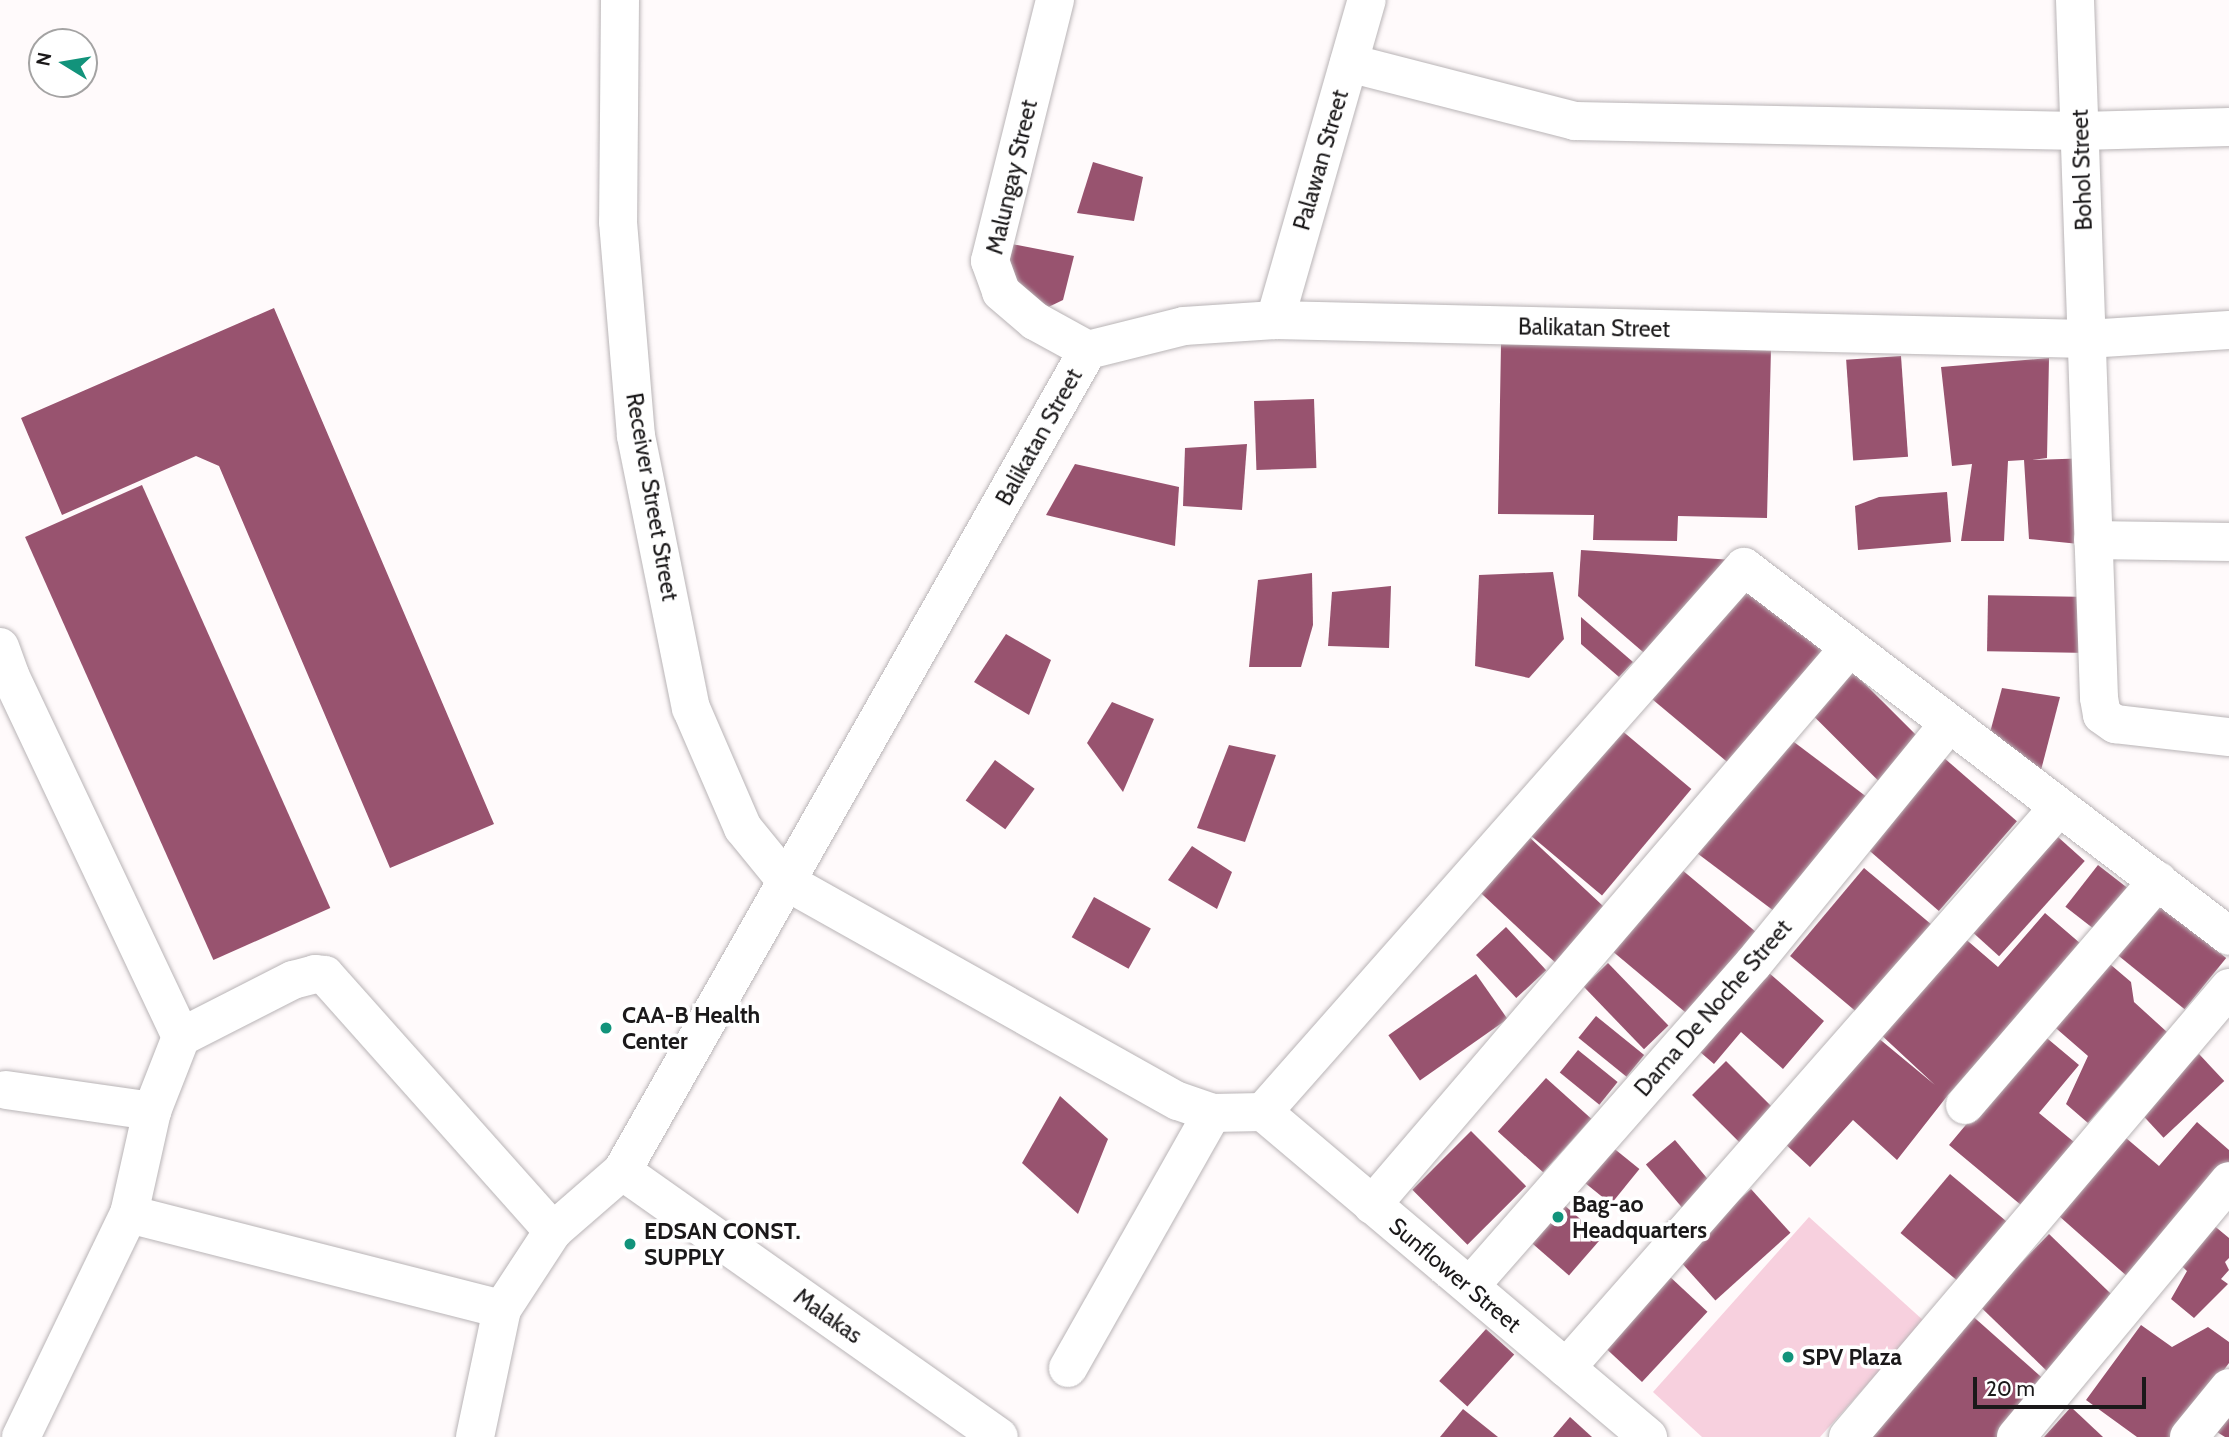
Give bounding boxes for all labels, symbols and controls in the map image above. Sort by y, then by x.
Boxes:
north arrow [28,28,98,98]
text: N [31,50,56,68]
street label: Palawan Street [1288,87,1354,233]
street label: Malungay Street [981,97,1043,257]
street label: Bohol Street [2066,109,2098,231]
street label: Balikatan Street [1518,313,1670,343]
street label: Balikatan Street [990,364,1088,510]
street label: Receiver Street Street [620,391,684,603]
street label: Dama De Noche Street [1629,914,1797,1102]
place label: CAA-B Health Center [622,1001,760,1055]
marker: CAA-B Health Center [596,1018,616,1038]
place label: Bag-ao Headquarters [1572,1190,1707,1244]
marker: Bag-ao Headquarters [1550,1209,1566,1225]
street label: Sunflower Street [1384,1212,1526,1338]
place label: EDSAN CONST. SUPPLY [644,1217,801,1271]
marker: EDSAN CONST. SUPPLY [622,1236,638,1252]
street label: Malakas [789,1283,867,1349]
place label: SPV Plaza [1802,1343,1902,1371]
marker: SPV Plaza [1780,1349,1796,1365]
scale bar [1977,1364,2150,1408]
text: 20 m [1986,1376,2035,1401]

